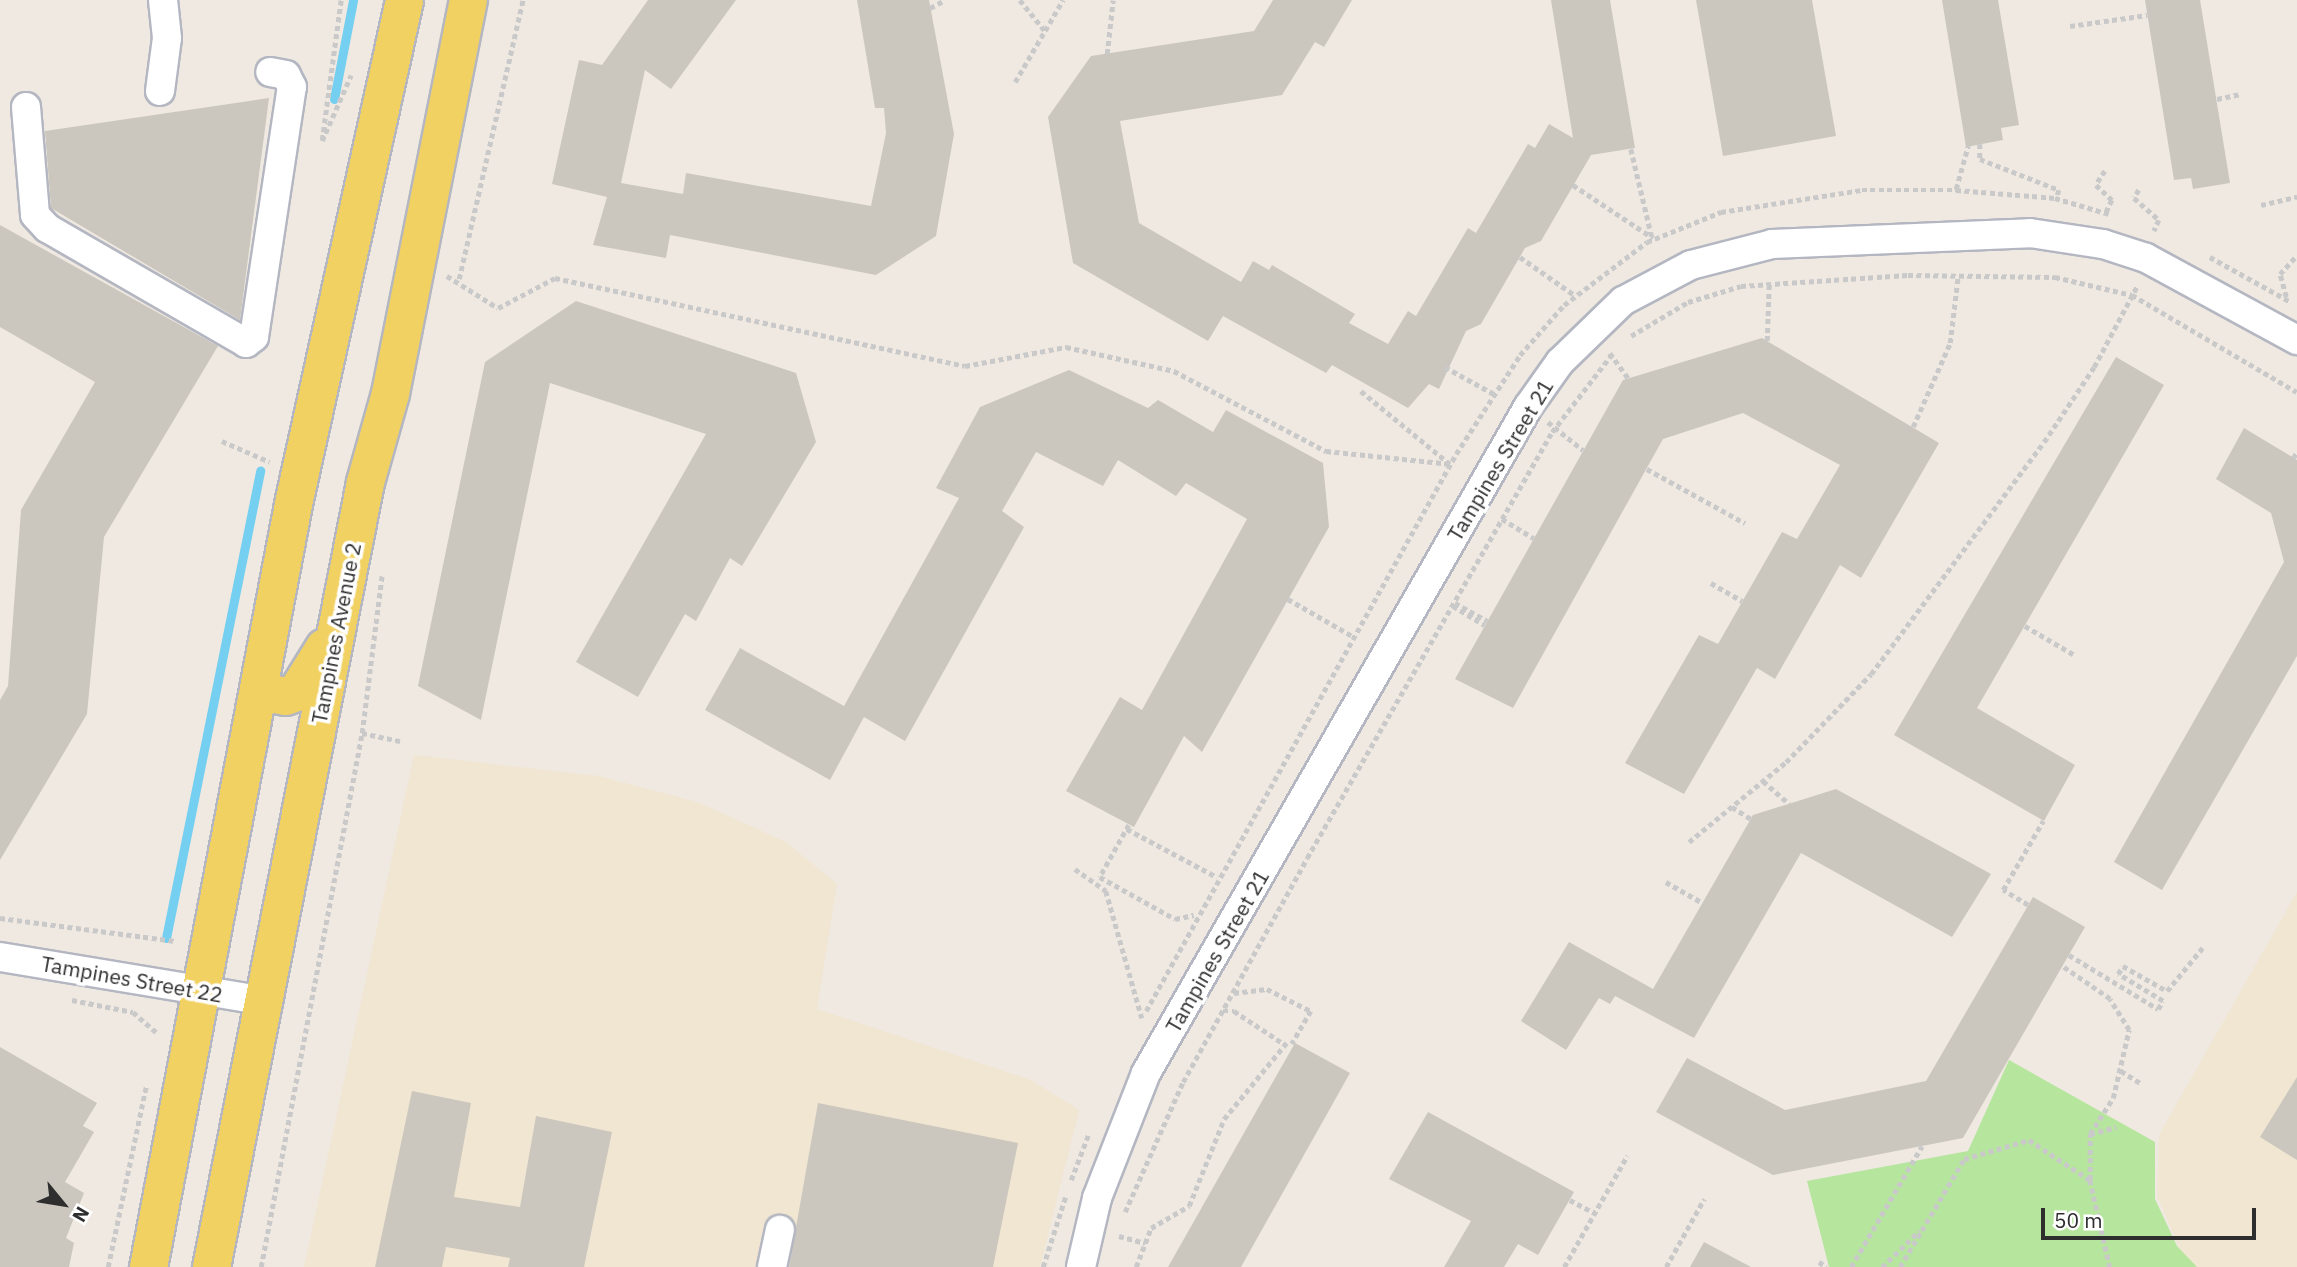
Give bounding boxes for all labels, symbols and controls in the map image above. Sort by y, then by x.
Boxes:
street label: Tampines Street 21 [1442,375,1558,545]
street label: Tampines Avenue 2 [306,540,366,726]
street label: Tampines Street 21 [1160,865,1274,1037]
street label: Tampines Street 22 [39,951,225,1007]
north arrow [28,1169,98,1239]
scale bar [2045,1194,2260,1238]
text: N [67,1203,95,1226]
text: 50 m [2054,1206,2103,1234]

